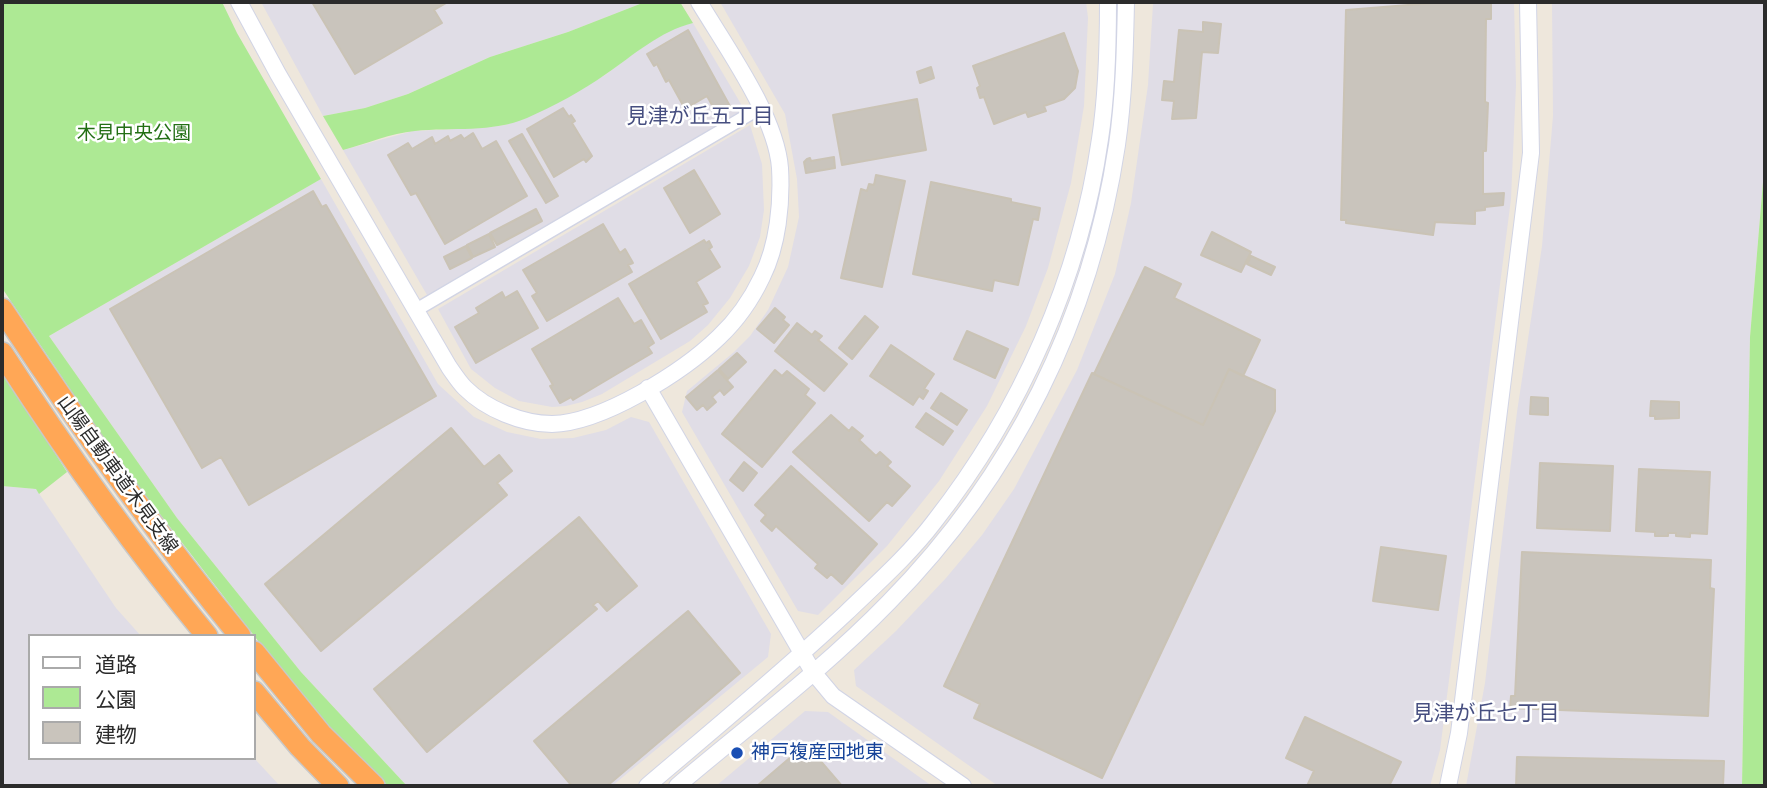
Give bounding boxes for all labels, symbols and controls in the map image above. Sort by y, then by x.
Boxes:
district label: 見津が丘五丁目 [627,104,773,130]
park label: 木見中央公園 [77,123,191,145]
street label: 山陽自動車道木見支線 [52,391,182,559]
legend [28,634,256,760]
text: 道路 [95,653,137,676]
text: 公園 [95,688,137,711]
district label: 見津が丘七丁目 [1413,701,1559,727]
text: 建物 [95,723,137,746]
place label: 神戸複産団地東 [751,742,884,764]
marker: 神戸複産団地東 [729,745,745,761]

